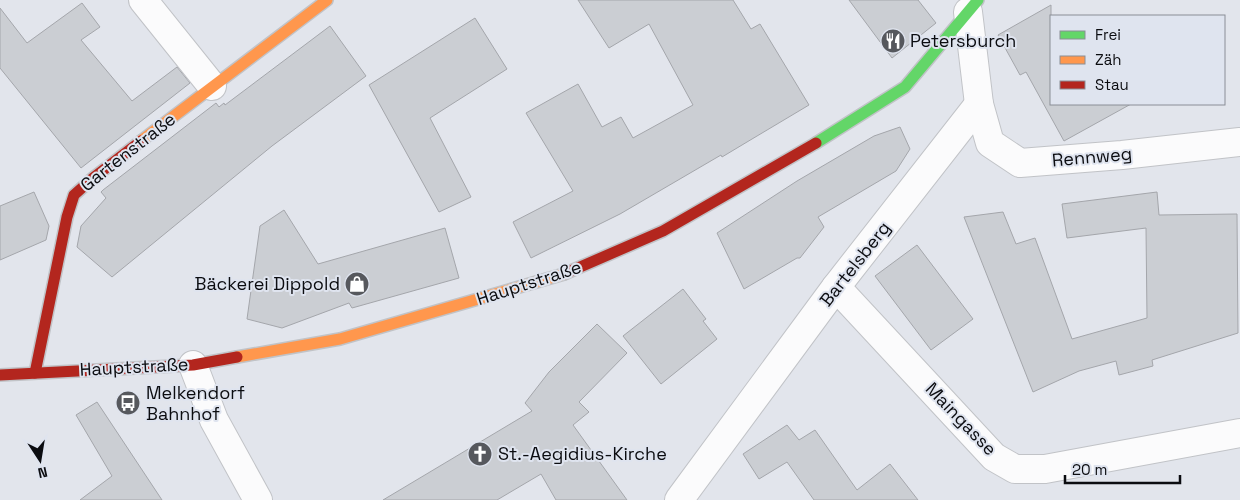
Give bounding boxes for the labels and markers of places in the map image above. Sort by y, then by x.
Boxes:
restaurant icon: Petersburch [880,28,906,54]
place label: Petersburch [910,29,1016,52]
shop icon: Bäckerei Dippold [344,271,370,297]
place label: Bäckerei Dippold [195,272,340,295]
place label: Melkendorf Bahnhof [146,381,245,425]
bus stop icon: Melkendorf Bahnhof [115,390,141,416]
church icon: St.-Aegidius-Kirche [467,441,493,467]
place label: St.-Aegidius-Kirche [498,442,667,465]

